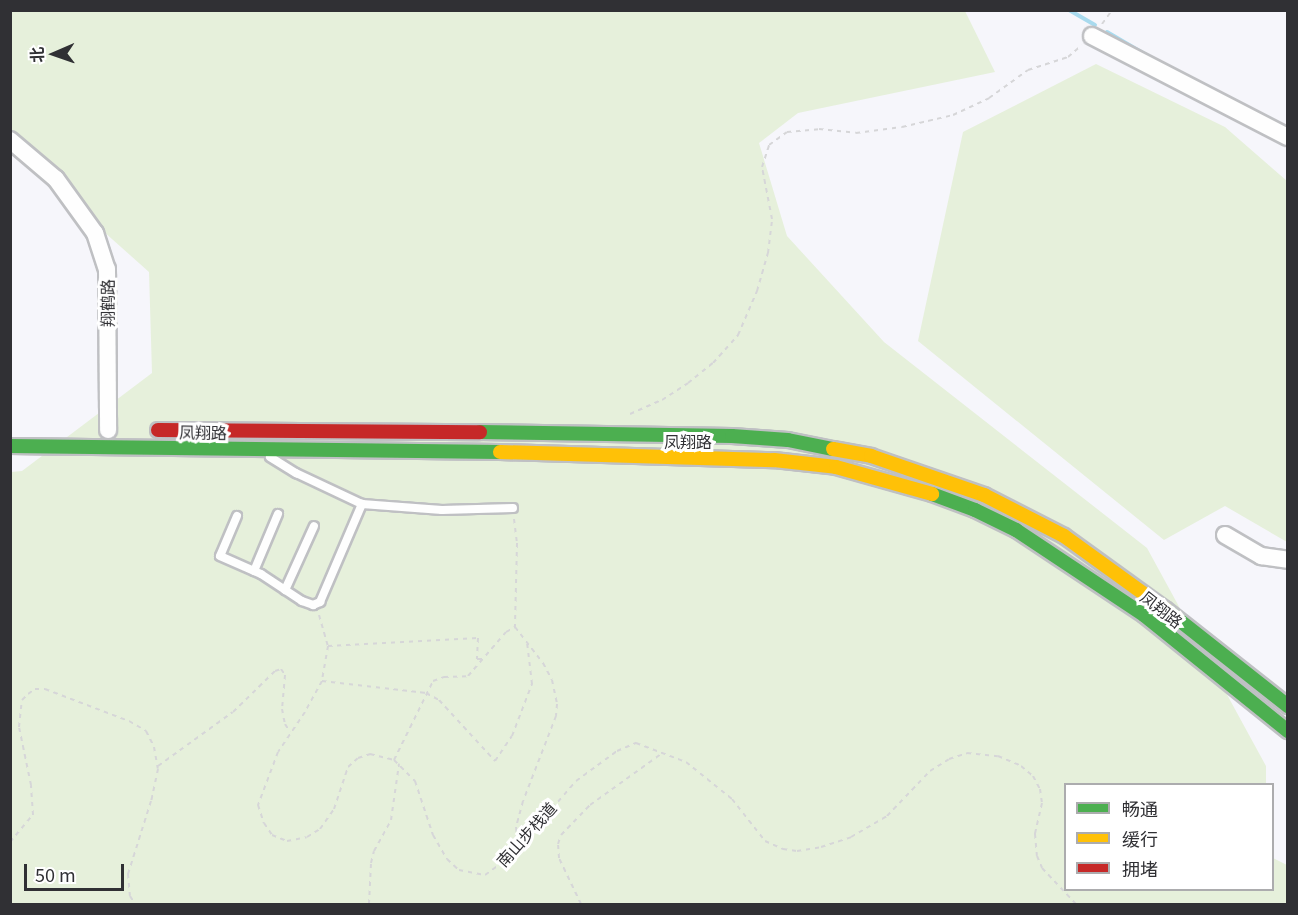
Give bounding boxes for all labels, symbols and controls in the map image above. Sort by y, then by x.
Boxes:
north arrow [24,24,84,84]
text: 北 [24,46,48,63]
street label: 翔鹤路 [97,279,117,327]
street label: 凤翔路 [179,422,227,442]
street label: 凤翔路 [664,431,712,451]
street label: 凤翔路 [1137,587,1187,631]
legend [1064,783,1274,891]
text: 畅通 [1122,795,1158,821]
street label: 南山步栈道 [492,798,560,870]
text: 缓行 [1122,825,1158,851]
scale bar [27,852,128,890]
text: 拥堵 [1122,855,1158,881]
text: 50 m [35,861,76,887]

